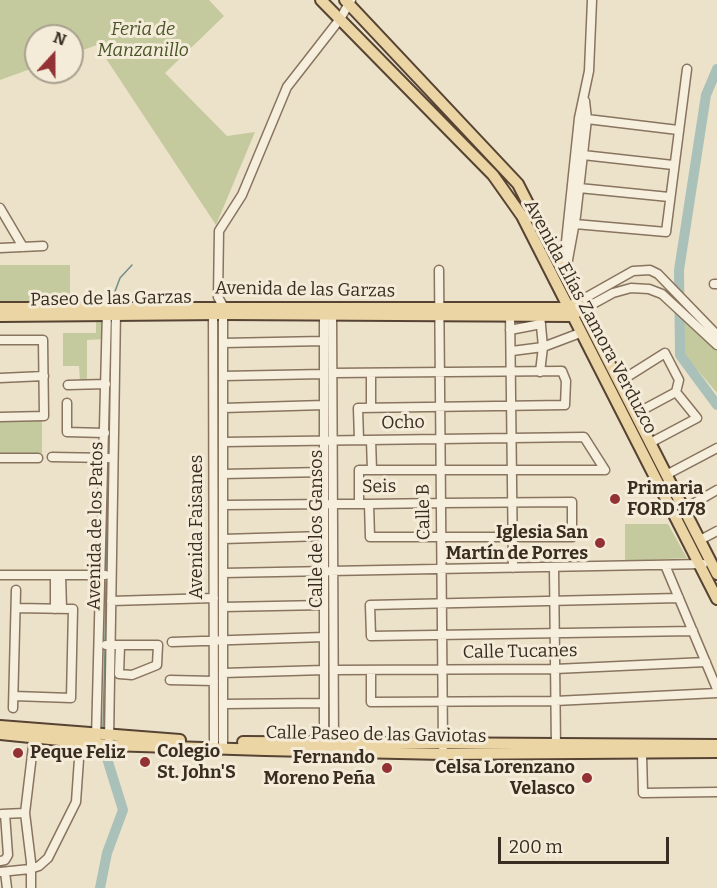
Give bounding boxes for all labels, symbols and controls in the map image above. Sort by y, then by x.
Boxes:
park label: Feria de Manzanillo [97,19,189,62]
north arrow [24,24,84,84]
text: N [51,28,69,50]
street label: Avenida Elías Zamora Verduzco [519,196,661,438]
street label: Avenida de las Garzas [215,278,395,302]
street label: Paseo de las Garzas [30,287,192,311]
street label: Ocho [381,412,425,434]
street label: Avenida de los Patos [84,441,108,611]
street label: Calle de los Gansos [306,450,328,608]
street label: Avenida Faisanes [186,455,208,599]
street label: Seis [362,476,396,498]
place label: Primaria FORD 178 [627,478,706,520]
street label: Calle B [413,484,435,540]
marker: Primaria FORD 178 [608,492,622,506]
place label: Iglesia San Martín de Porres [446,522,588,564]
marker: Iglesia San Martín de Porres [593,536,607,550]
street label: Calle Tucanes [462,640,578,664]
street label: Calle Paseo de las Gaviotas [265,722,487,748]
place label: Colegio St. John'S [157,741,236,783]
place label: Peque Feliz [30,742,125,764]
marker: Peque Feliz [11,746,25,760]
place label: Fernando Moreno Peña [263,747,375,789]
marker: Colegio St. John'S [138,755,152,769]
place label: Celsa Lorenzano Velasco [435,757,575,800]
marker: Fernando Moreno Peña [380,761,394,775]
marker: Celsa Lorenzano Velasco [580,771,594,785]
scale bar [501,825,672,863]
text: 200 m [509,836,563,858]

